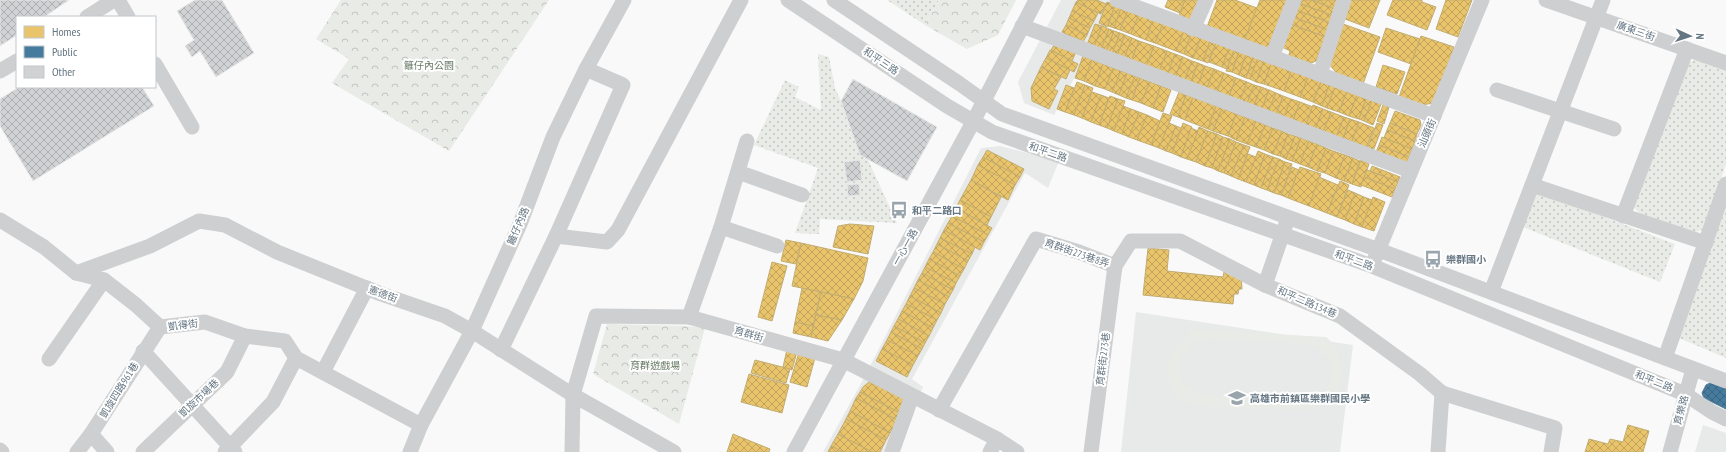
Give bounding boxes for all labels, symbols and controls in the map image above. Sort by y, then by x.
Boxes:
legend [16,16,156,88]
north arrow [1670,16,1710,56]
street label: 廣東三街 [1615,18,1657,44]
text: Homes [52,24,80,39]
text: N [1693,33,1707,40]
text: Public [52,44,78,59]
street label: 和平三路 [861,44,901,78]
park label: 籬仔內公園 [404,59,454,72]
text: Other [52,64,76,79]
street label: 汕頭街 [1415,117,1439,149]
street label: 和平二路 [1027,139,1069,165]
bus stop icon: 和平二路口 [889,200,909,220]
place label: 和平二路口 [912,204,962,217]
street label: 籬仔內路 [504,205,532,247]
street label: 一心一路 [890,226,920,268]
street label: 育群街273巷8弄 [1043,236,1111,270]
street label: 和平二路 [1333,247,1375,273]
bus stop icon: 樂群國小 [1423,249,1443,269]
place label: 樂群國小 [1446,253,1487,266]
street label: 憲德街 [367,283,399,305]
street label: 和平二路134巷 [1275,284,1339,320]
street label: 凱得街 [167,317,199,333]
street label: 育群街 [733,324,765,344]
street label: 育群街273巷 [1093,332,1113,386]
park label: 育群遊戲場 [630,359,680,372]
street label: 凱旋四路961巷 [97,360,141,420]
street label: 和平二路 [1633,367,1675,395]
street label: 凱旋市場巷 [176,376,222,420]
school or university icon: 高雄市前鎮區樂群國民小學 [1227,388,1247,408]
place label: 高雄市前鎮區樂群國民小學 [1250,392,1370,405]
street label: 育樂路 [1671,394,1691,426]

